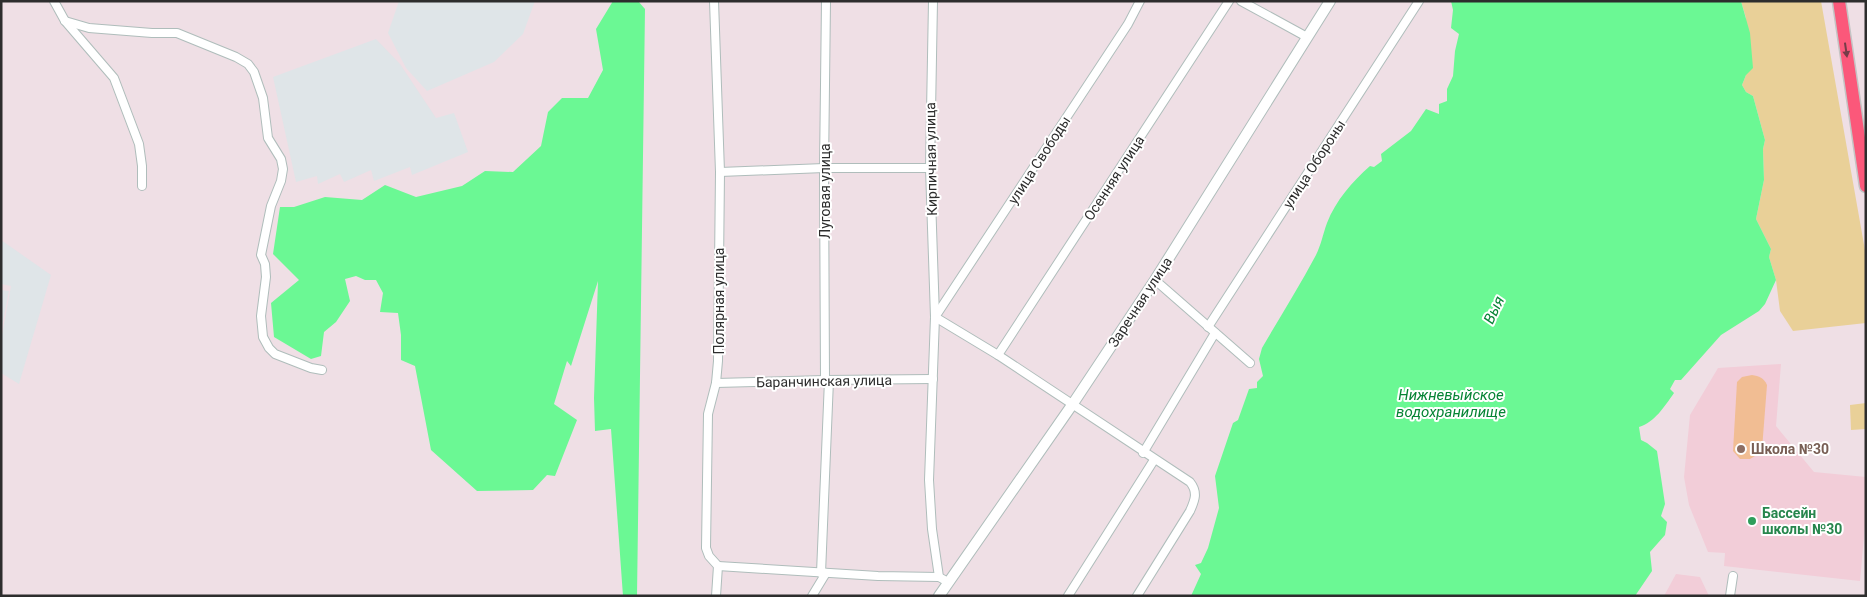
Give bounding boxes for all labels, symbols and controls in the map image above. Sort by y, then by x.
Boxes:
one-way arrow [1842,42,1850,58]
street label: Кирпичная улица [922,102,940,216]
street label: улица Свободы [1005,113,1073,207]
street label: улица Обороны [1279,117,1349,211]
street label: Осенняя улица [1081,133,1147,223]
street label: Луговая улица [817,143,833,239]
street label: Полярная улица [711,248,727,354]
street label: Заречная улица [1105,254,1175,350]
water label: Выя [1480,293,1508,327]
street label: Баранчинская улица [756,372,892,390]
water label: Нижневыйское водохранилище [1396,386,1506,421]
place label: Школа №30 [1751,441,1829,457]
marker: Школа №30 [1735,443,1747,455]
place label: Бассейн школы №30 [1762,505,1842,537]
marker: Бассейн школы №30 [1746,515,1758,527]

